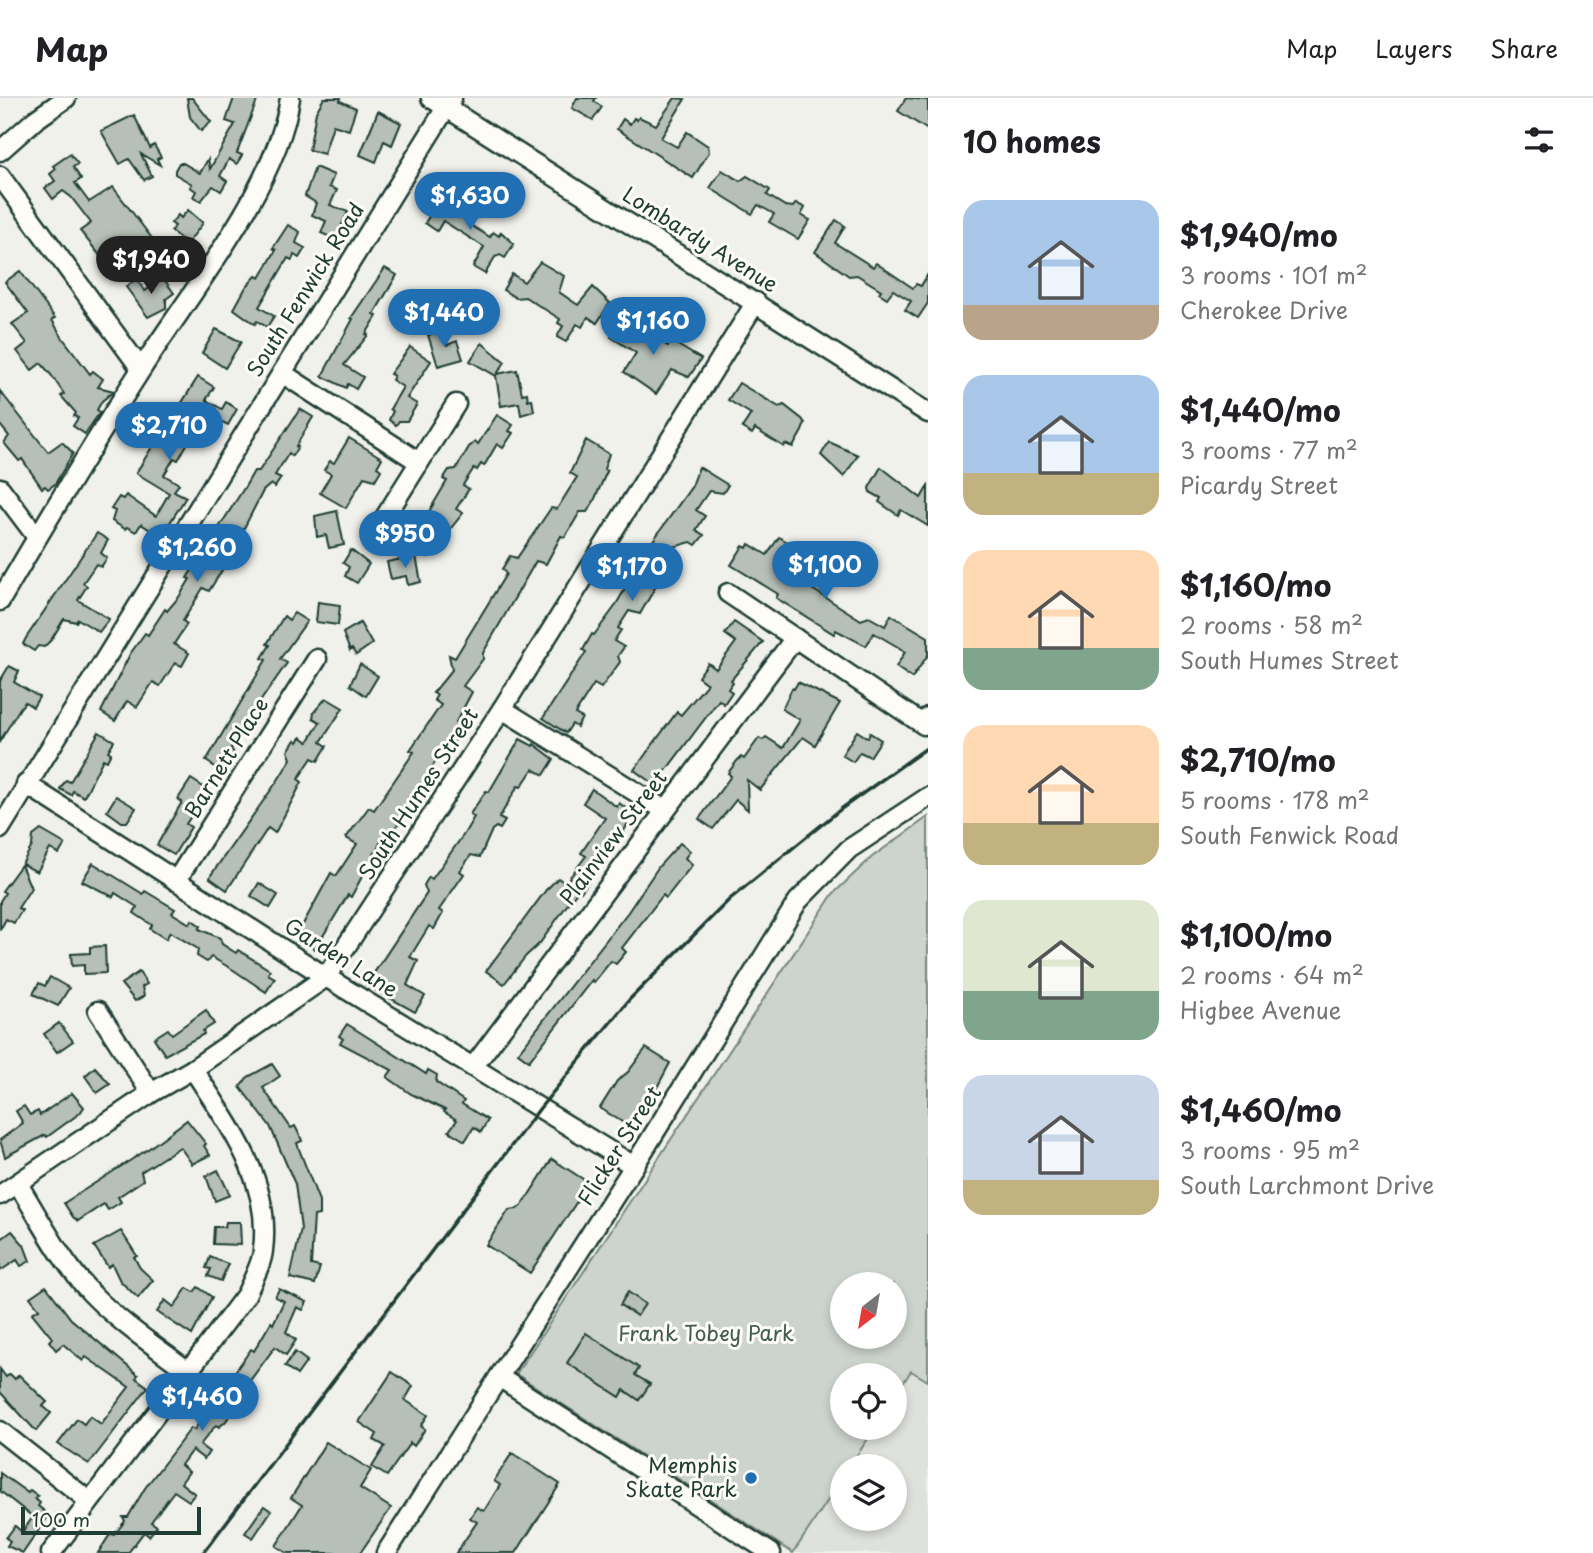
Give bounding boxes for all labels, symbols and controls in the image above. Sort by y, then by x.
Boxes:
text: Map [35,23,108,73]
text: Map [1286,30,1337,66]
text: Layers [1375,30,1452,66]
text: Share [1490,30,1558,66]
text: 10 homes [963,118,1101,163]
icon: filters [1520,121,1558,159]
pin: $1,630 [413,172,527,232]
text: $1,630 [430,177,510,212]
street label: Lombardy Avenue [617,178,785,299]
street label: South Fenwick Road [238,196,371,382]
text: $1,940/mo [1180,212,1338,257]
icon: home [1019,228,1103,312]
pin: $1,940 [94,236,208,296]
text: $1,940 [112,241,190,276]
text: 3 rooms · 101 m² [1180,257,1368,292]
pin: $1,440 [387,289,501,349]
text: Cherokee Drive [1180,292,1348,327]
text: $1,440 [404,294,484,329]
pin: $1,160 [596,298,710,357]
text: $1,160 [617,302,689,337]
text: $1,440/mo [1180,387,1341,432]
pin: $2,710 [112,402,226,462]
icon: home [1019,403,1103,487]
text: $2,710 [131,407,207,442]
text: 3 rooms · 77 m² [1180,432,1358,467]
text: Picardy Street [1180,467,1338,502]
pin: $950 [364,510,446,570]
text: $950 [375,515,435,550]
pin: $1,260 [140,524,254,584]
text: $1,260 [157,529,237,564]
pin: $1,100 [768,542,882,601]
pin: $1,170 [575,544,689,603]
text: $1,100 [788,546,862,581]
text: $1,170 [597,548,667,583]
text: $1,160/mo [1180,562,1331,607]
icon: home [1019,578,1103,662]
text: 2 rooms · 58 m² [1180,607,1363,642]
text: South Humes Street [1180,642,1399,677]
street label: Barnett Place [175,690,275,824]
street label: South Humes Street [350,700,485,885]
text: $2,710/mo [1180,737,1336,782]
icon: home [1019,753,1103,837]
street label: Plainview Street [551,763,674,911]
text: 5 rooms · 178 m² [1180,782,1370,817]
text: South Fenwick Road [1180,817,1399,852]
street label: Garden Lane [279,909,405,1004]
text: $1,100/mo [1180,912,1332,957]
icon: home [1019,928,1103,1012]
text: 2 rooms · 64 m² [1180,957,1364,992]
text: Higbee Avenue [1180,992,1341,1027]
street label: Flicker Street [569,1079,668,1211]
text: $1,460/mo [1180,1087,1341,1132]
icon: home [1019,1103,1103,1187]
text: 3 rooms · 95 m² [1180,1132,1360,1167]
text: South Larchmont Drive [1180,1167,1434,1202]
north arrow [830,1272,906,1349]
map controls [830,1272,907,1531]
park label: Frank Tobey Park [618,1316,794,1348]
button: locate [830,1363,907,1440]
pin: $1,460 [145,1374,259,1433]
text: $1,460 [162,1378,242,1413]
place label: Memphis Skate Park [625,1448,737,1504]
button: layers [830,1454,907,1531]
marker: Memphis Skate Park [743,1470,759,1486]
scale bar [21,1504,201,1536]
text: 100 m [32,1505,90,1533]

